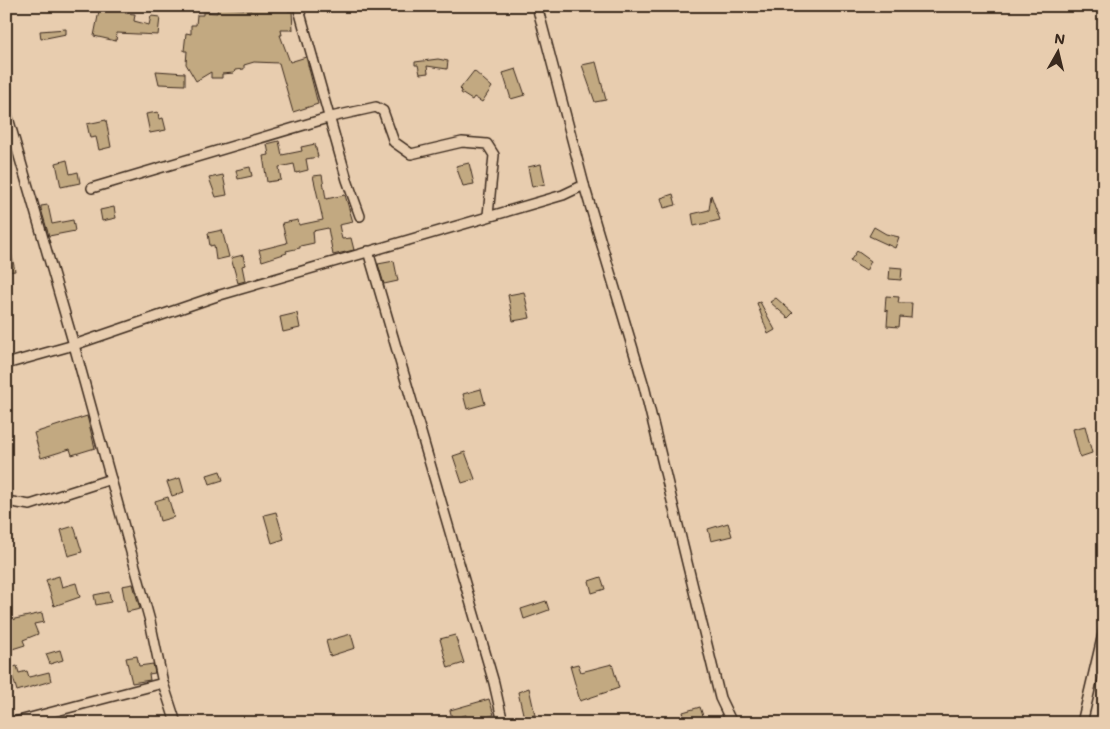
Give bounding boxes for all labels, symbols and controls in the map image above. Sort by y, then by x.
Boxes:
north arrow [1032,28,1082,78]
text: N [1053,28,1066,49]

